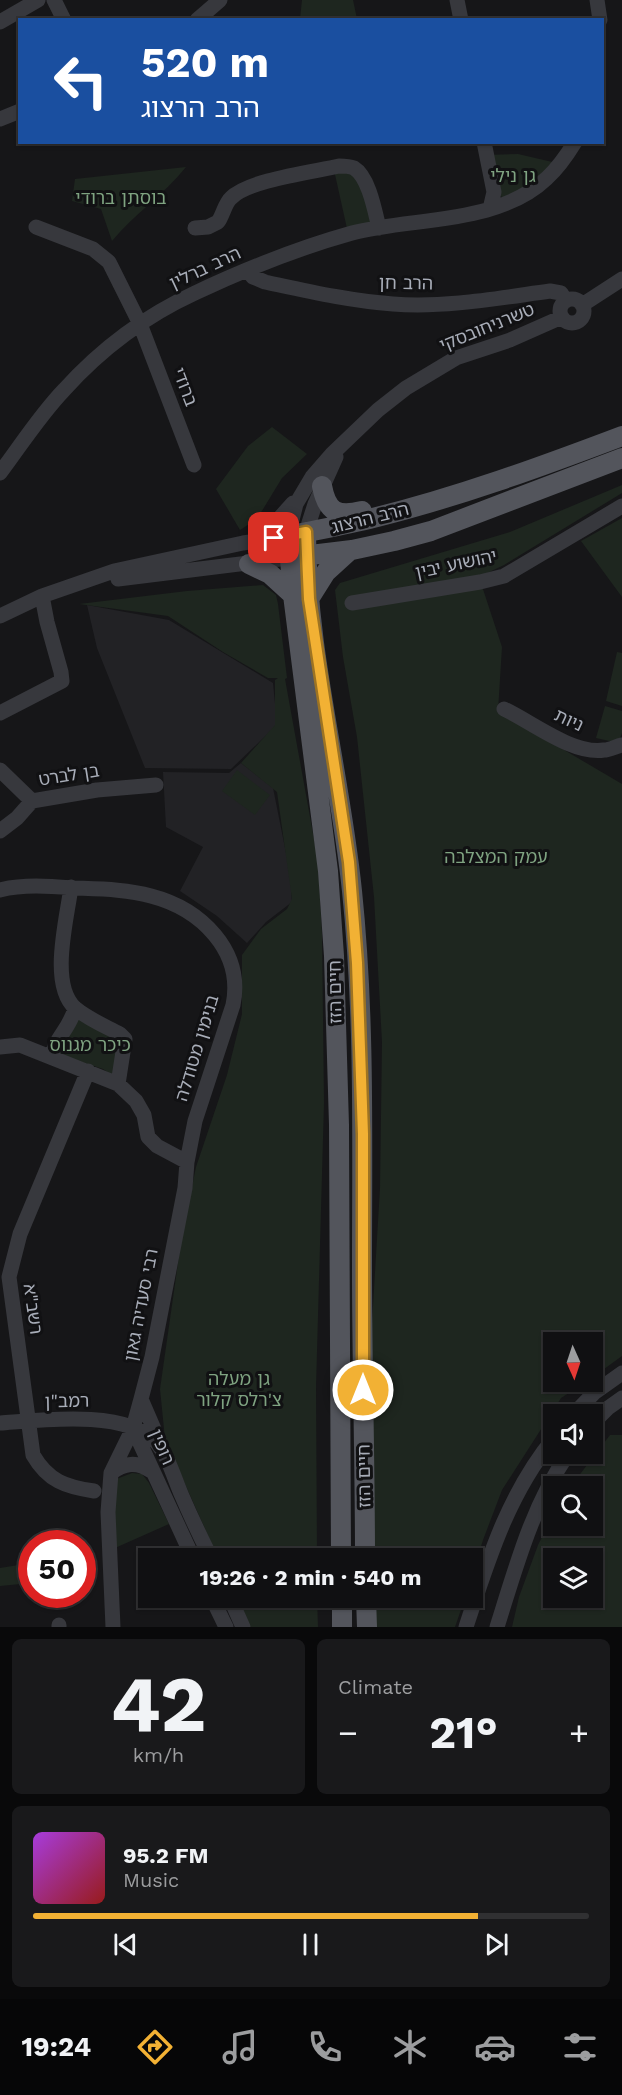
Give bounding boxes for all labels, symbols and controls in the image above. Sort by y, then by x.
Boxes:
text: 520 m [141,38,269,87]
icon: left [42,42,120,120]
text: הרב הרצוג [141,92,260,124]
park label: גן נילי [490,165,536,186]
park label: בוסתן ברודי [75,187,167,208]
street label: הרב ברלין [166,242,244,293]
street label: הרב חן [379,272,433,293]
street label: טשרניחובסקי [436,298,537,355]
street label: ברודי [169,365,202,409]
street label: הרב הרצוג [329,498,411,537]
pin [248,512,299,563]
icon: arrive [257,521,290,554]
street label: יהושוע יבין [413,545,499,582]
street label: ניות [551,704,587,735]
street label: בן לברט [37,759,101,790]
park label: עמק המצלבה [444,846,548,867]
street label: חיים הזז [323,960,346,1024]
street label: בנימין מטודלה [170,992,223,1104]
park label: כיכר מגנוס [49,1034,131,1055]
street label: רבי סעדיה גאון [119,1247,162,1363]
street label: רשב"א [20,1282,47,1336]
north arrow [543,1332,603,1392]
map controls [543,1332,603,1608]
position arrow [331,1358,395,1422]
park label: גן מעלה צ'רלס קלור [196,1368,282,1410]
street label: רמב"ן [44,1390,89,1411]
button: sound [543,1404,603,1464]
street label: רופין [146,1426,179,1468]
street label: חיים הזז [352,1444,375,1508]
button: search [543,1476,603,1536]
speed limit sign: 50 [18,1530,96,1608]
button: layers [543,1548,603,1608]
text: 19:26 · 2 min · 540 m [200,1565,421,1590]
text: 42 [111,1658,206,1750]
text: Climate [338,1675,413,1699]
text: 21° [429,1706,498,1759]
text: − [338,1713,358,1752]
text: + [569,1713,589,1752]
text: km/h [133,1743,184,1767]
text: 95.2 FM [123,1843,209,1868]
text: Music [123,1868,179,1892]
icon: previous [109,1928,142,1961]
icon: pause [294,1928,327,1961]
icon: next [480,1928,513,1961]
icon: directions [134,2026,176,2068]
icon: music [219,2026,261,2068]
icon: phone [304,2026,346,2068]
icon: climate [389,2026,431,2068]
icon: car [474,2026,516,2068]
icon: filters [559,2026,601,2068]
text: 19:24 [21,2031,91,2063]

